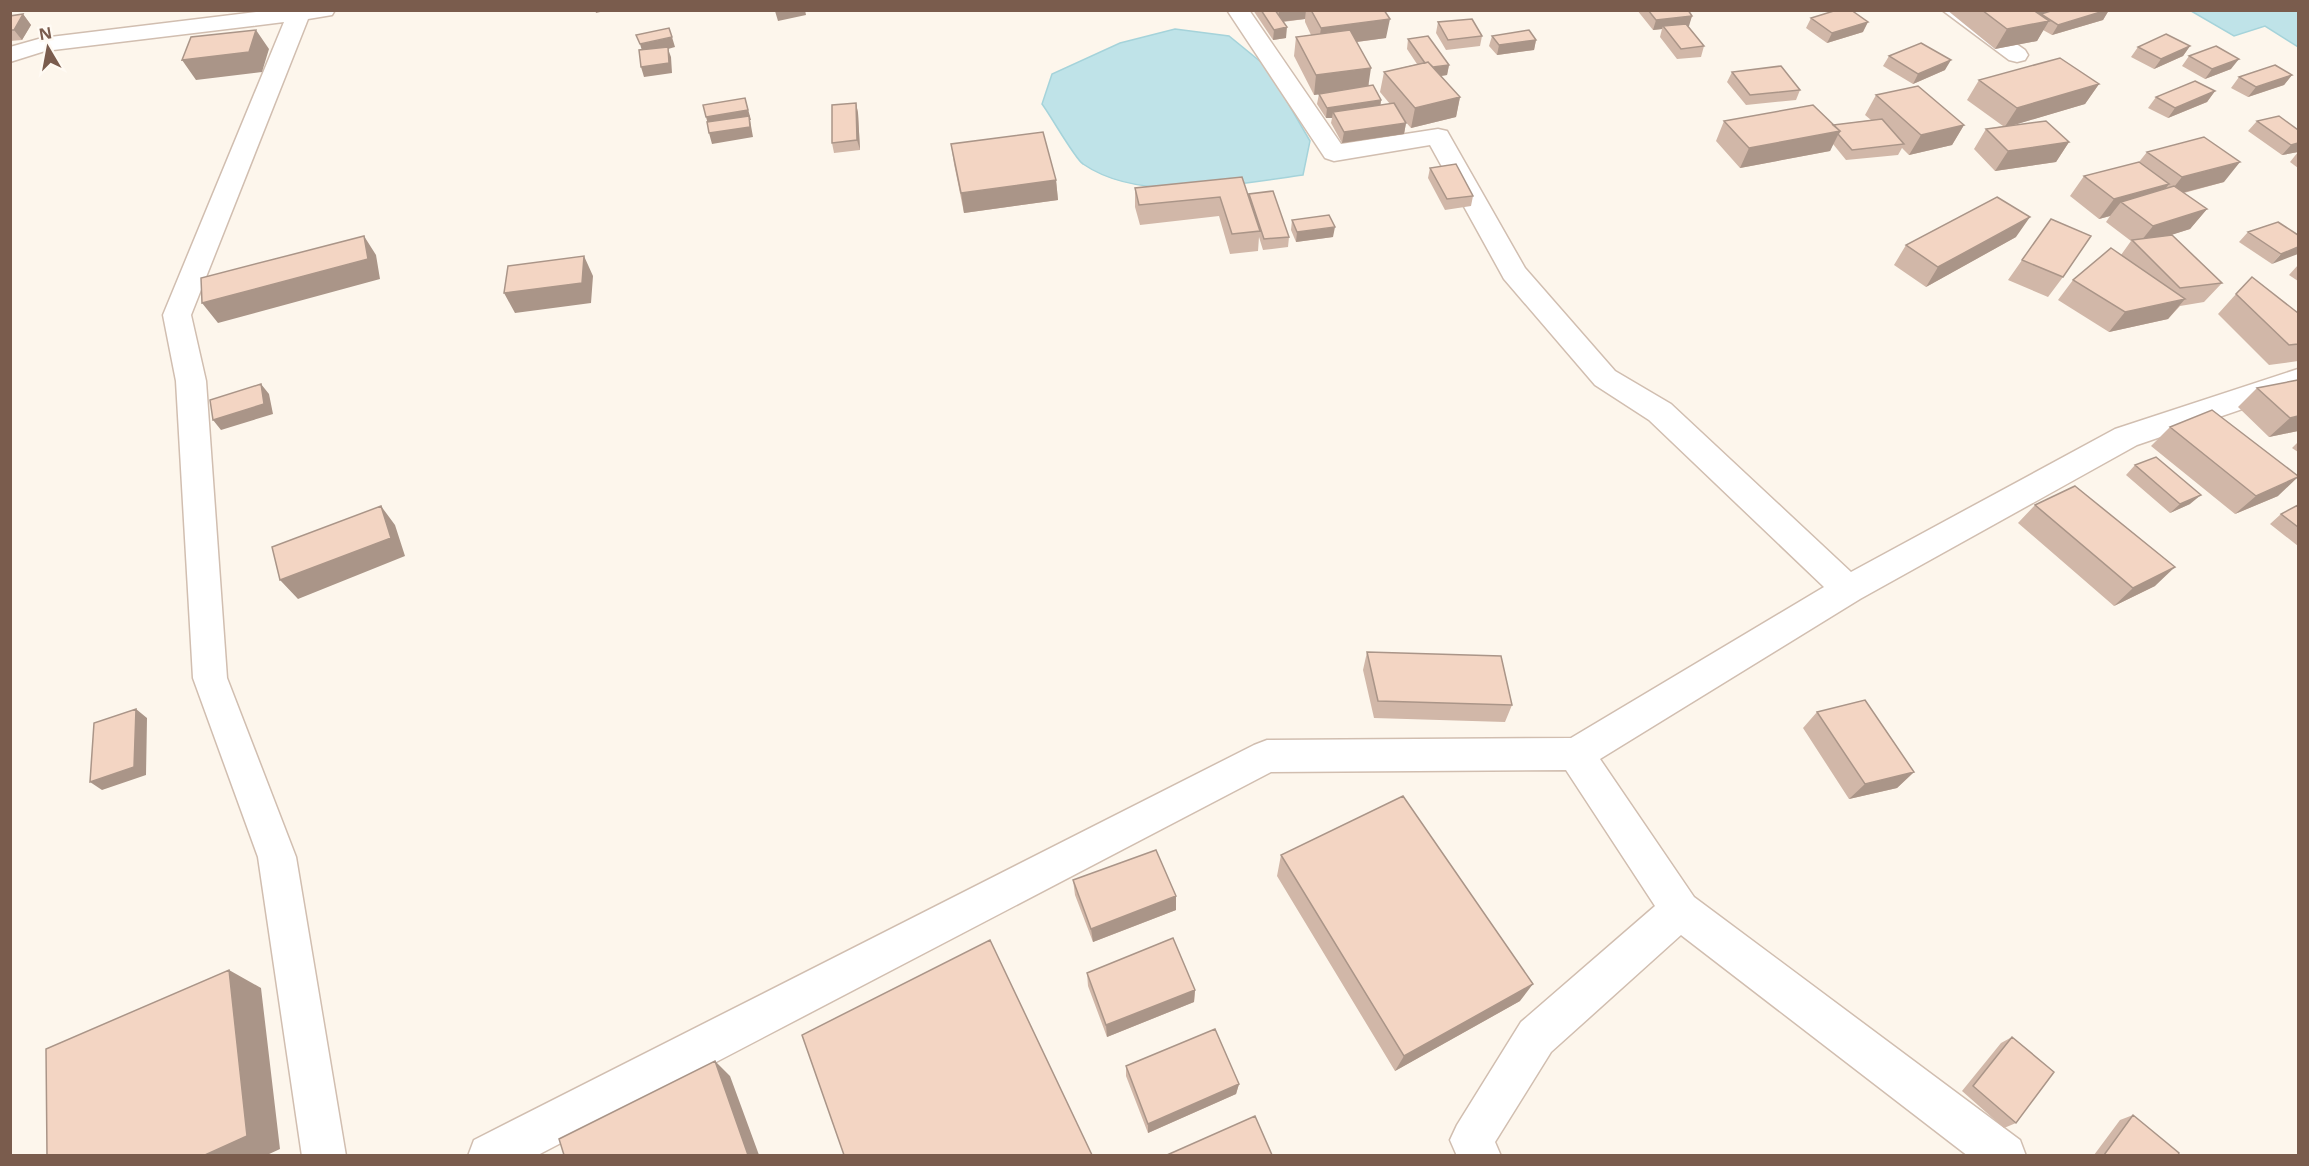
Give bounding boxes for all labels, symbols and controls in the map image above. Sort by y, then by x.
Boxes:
north arrow [18,18,78,78]
text: N [37,21,54,45]

